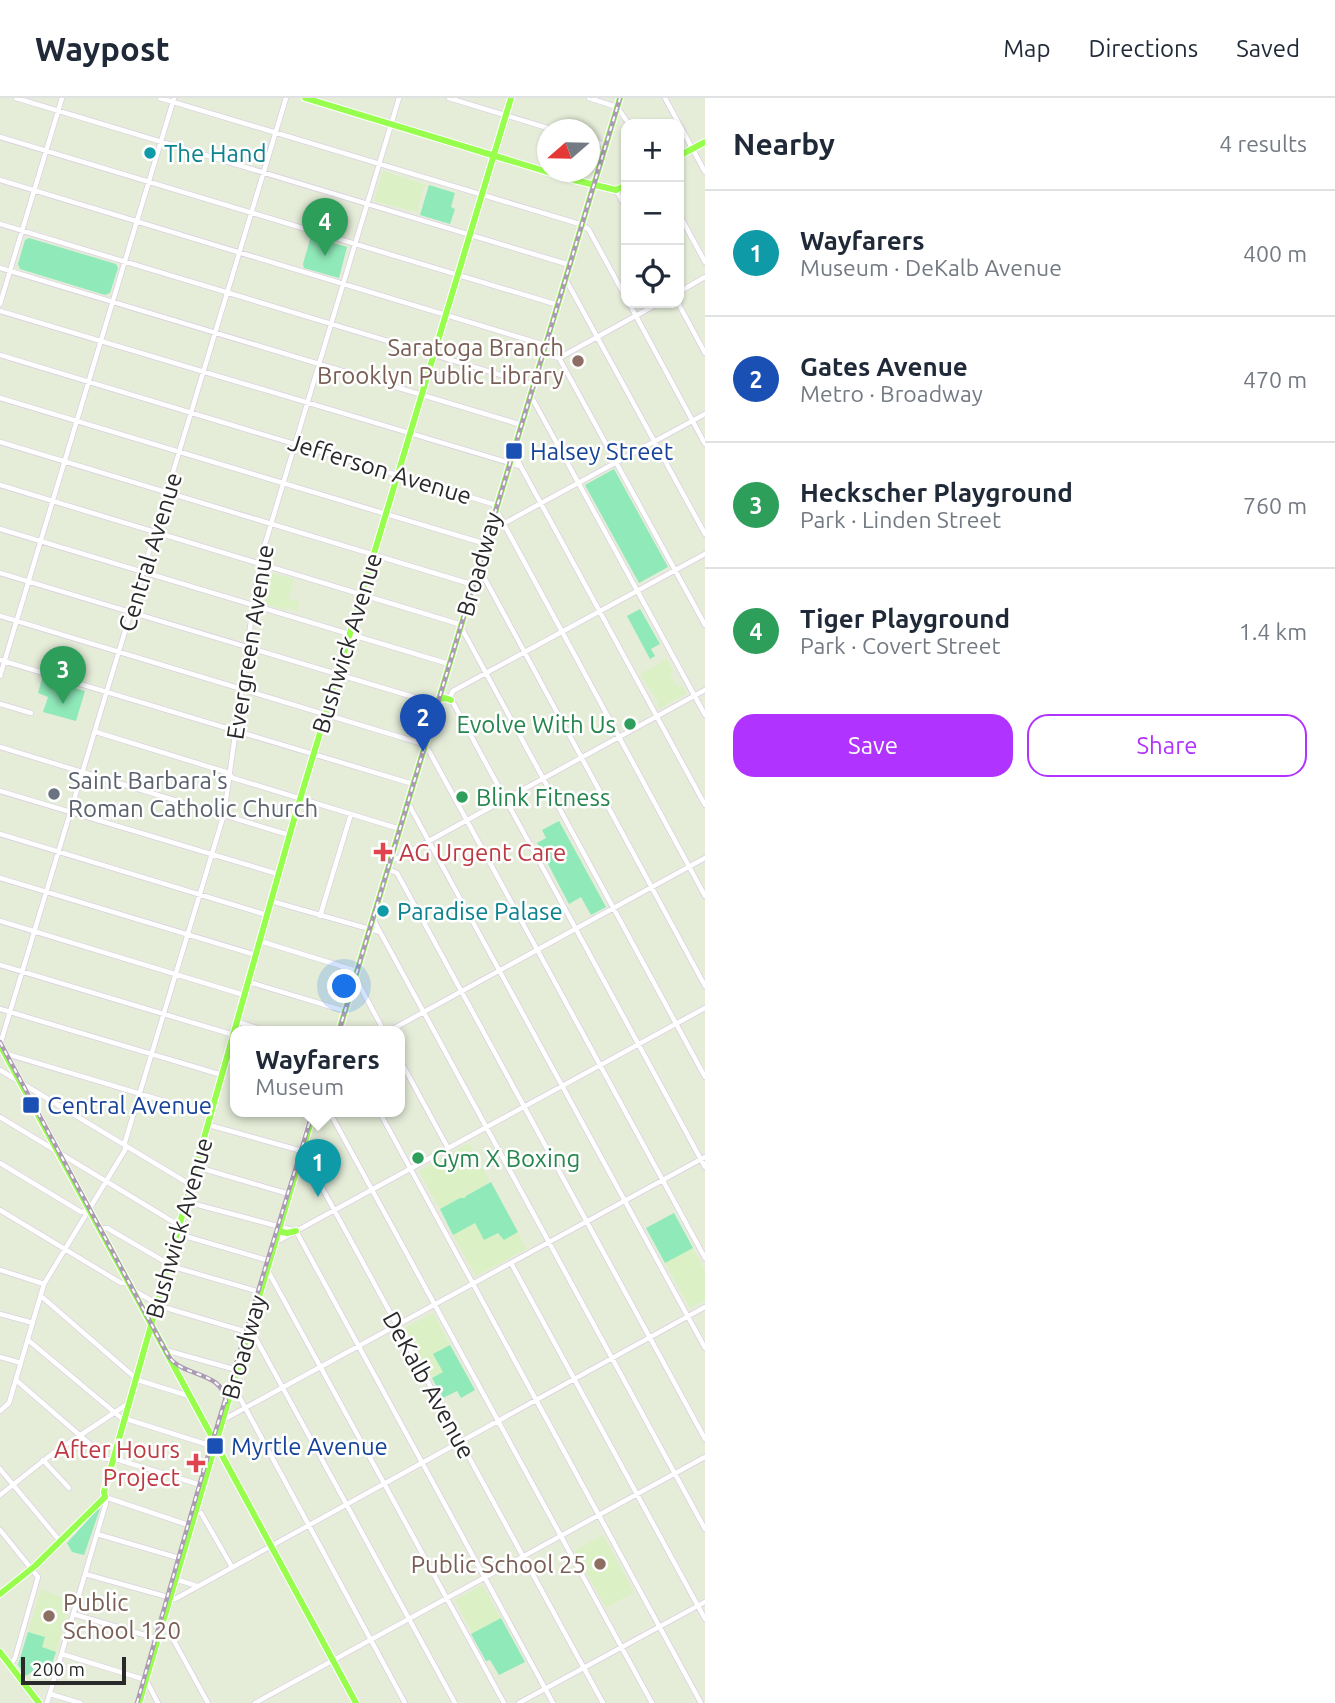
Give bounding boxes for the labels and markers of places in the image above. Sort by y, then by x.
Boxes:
place label: The Hand [164,140,267,167]
marker: The Hand [142,145,158,161]
pin: 4 [302,198,348,256]
place label: Saratoga Branch Brooklyn Public Library [317,334,564,389]
marker: Saratoga Branch Brooklyn Public Library [570,353,586,369]
place label: Halsey Street [530,438,674,465]
marker: Halsey Street [504,441,524,461]
pin: 3 [40,646,86,704]
pin: 2 [400,694,446,752]
place label: Evolve With Us [456,711,616,738]
marker: Evolve With Us [622,716,638,732]
place label: Saint Barbara's Roman Catholic Church [68,767,318,822]
place label: Blink Fitness [476,784,610,811]
marker: Saint Barbara's Roman Catholic Church [46,786,62,802]
marker: Blink Fitness [454,789,470,805]
place label: AG Urgent Care [399,839,566,866]
marker: AG Urgent Care [373,842,393,862]
place label: Paradise Palase [397,898,563,925]
marker: Paradise Palase [375,903,391,919]
place label: Central Avenue [47,1092,212,1119]
marker: Central Avenue [21,1095,41,1115]
pin: 1 [295,1139,341,1197]
place label: Gym X Boxing [432,1145,580,1172]
marker: Gym X Boxing [410,1150,426,1166]
place label: Myrtle Avenue [231,1433,388,1460]
place label: After Hours Project [54,1436,181,1491]
marker: Myrtle Avenue [205,1436,225,1456]
marker: After Hours Project [186,1453,206,1473]
place label: Public School 25 [411,1551,586,1578]
marker: Public School 25 [592,1556,608,1572]
place label: Public School 120 [63,1589,181,1644]
marker: Public School 120 [41,1608,57,1624]

